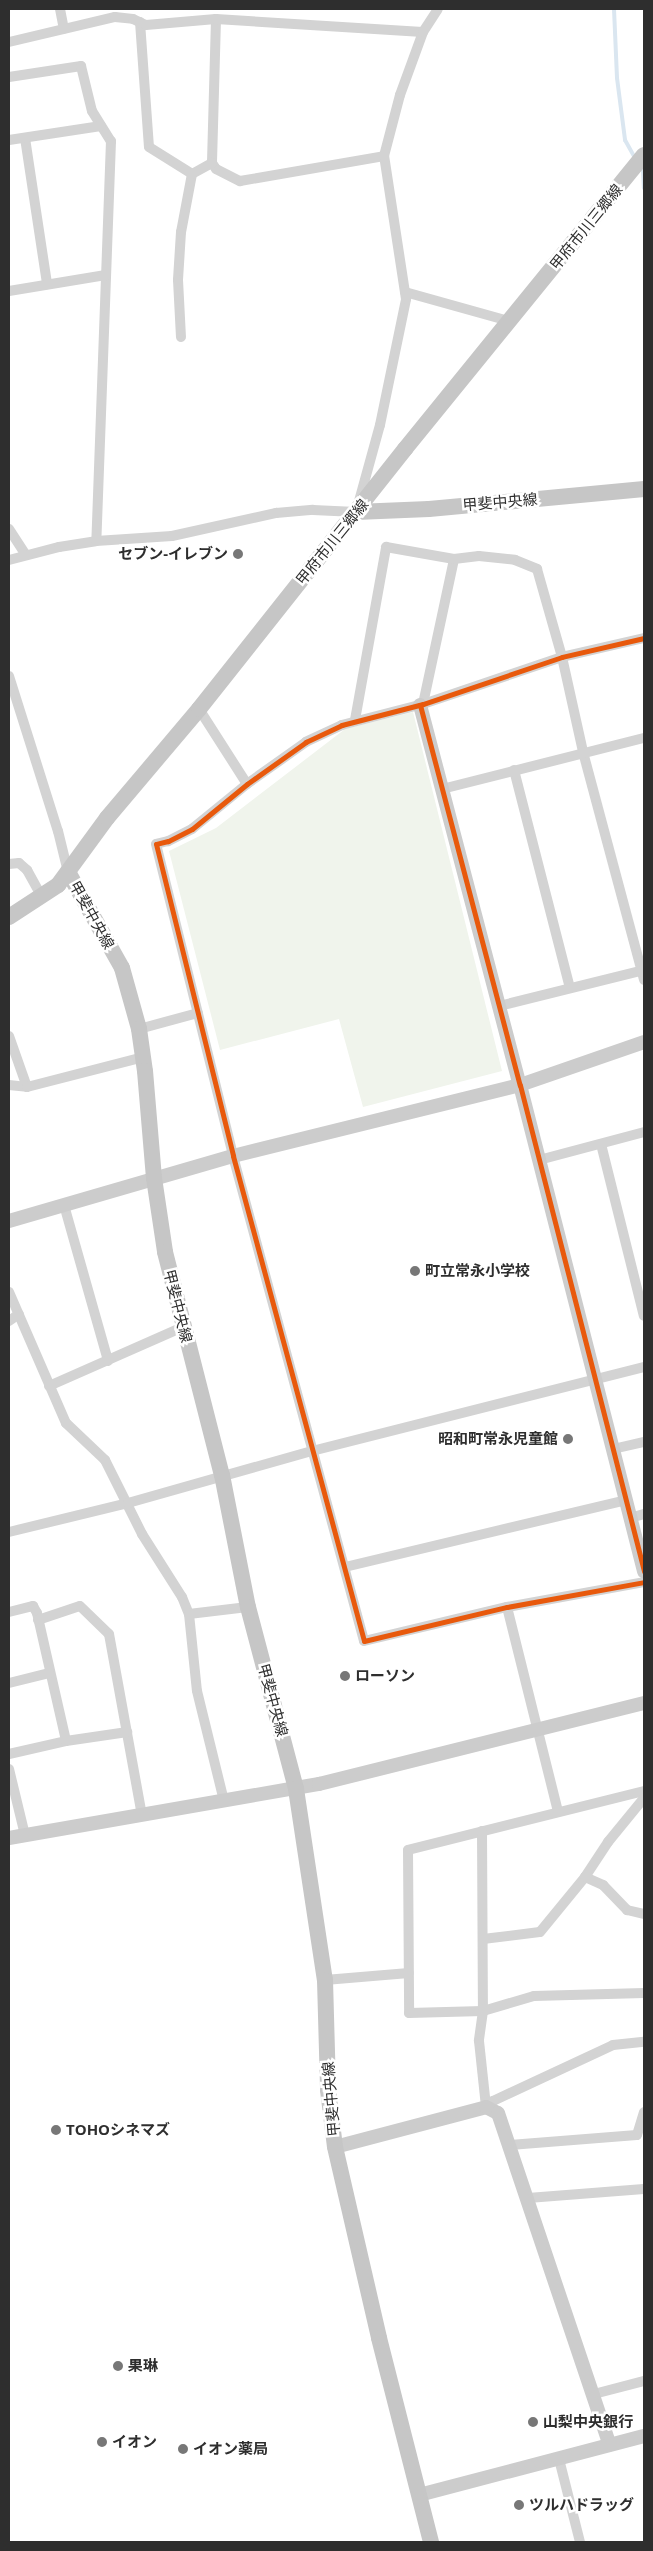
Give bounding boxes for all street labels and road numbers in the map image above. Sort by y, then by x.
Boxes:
street label: 甲府市川三郷線 [546,181,626,273]
street label: 甲斐中央線 [462,490,538,514]
street label: 甲府市川三郷線 [292,496,372,588]
street label: 甲斐中央線 [66,878,118,952]
street label: 甲斐中央線 [160,1267,196,1345]
street label: 甲斐中央線 [255,1661,291,1739]
street label: 甲斐中央線 [319,2061,343,2137]

